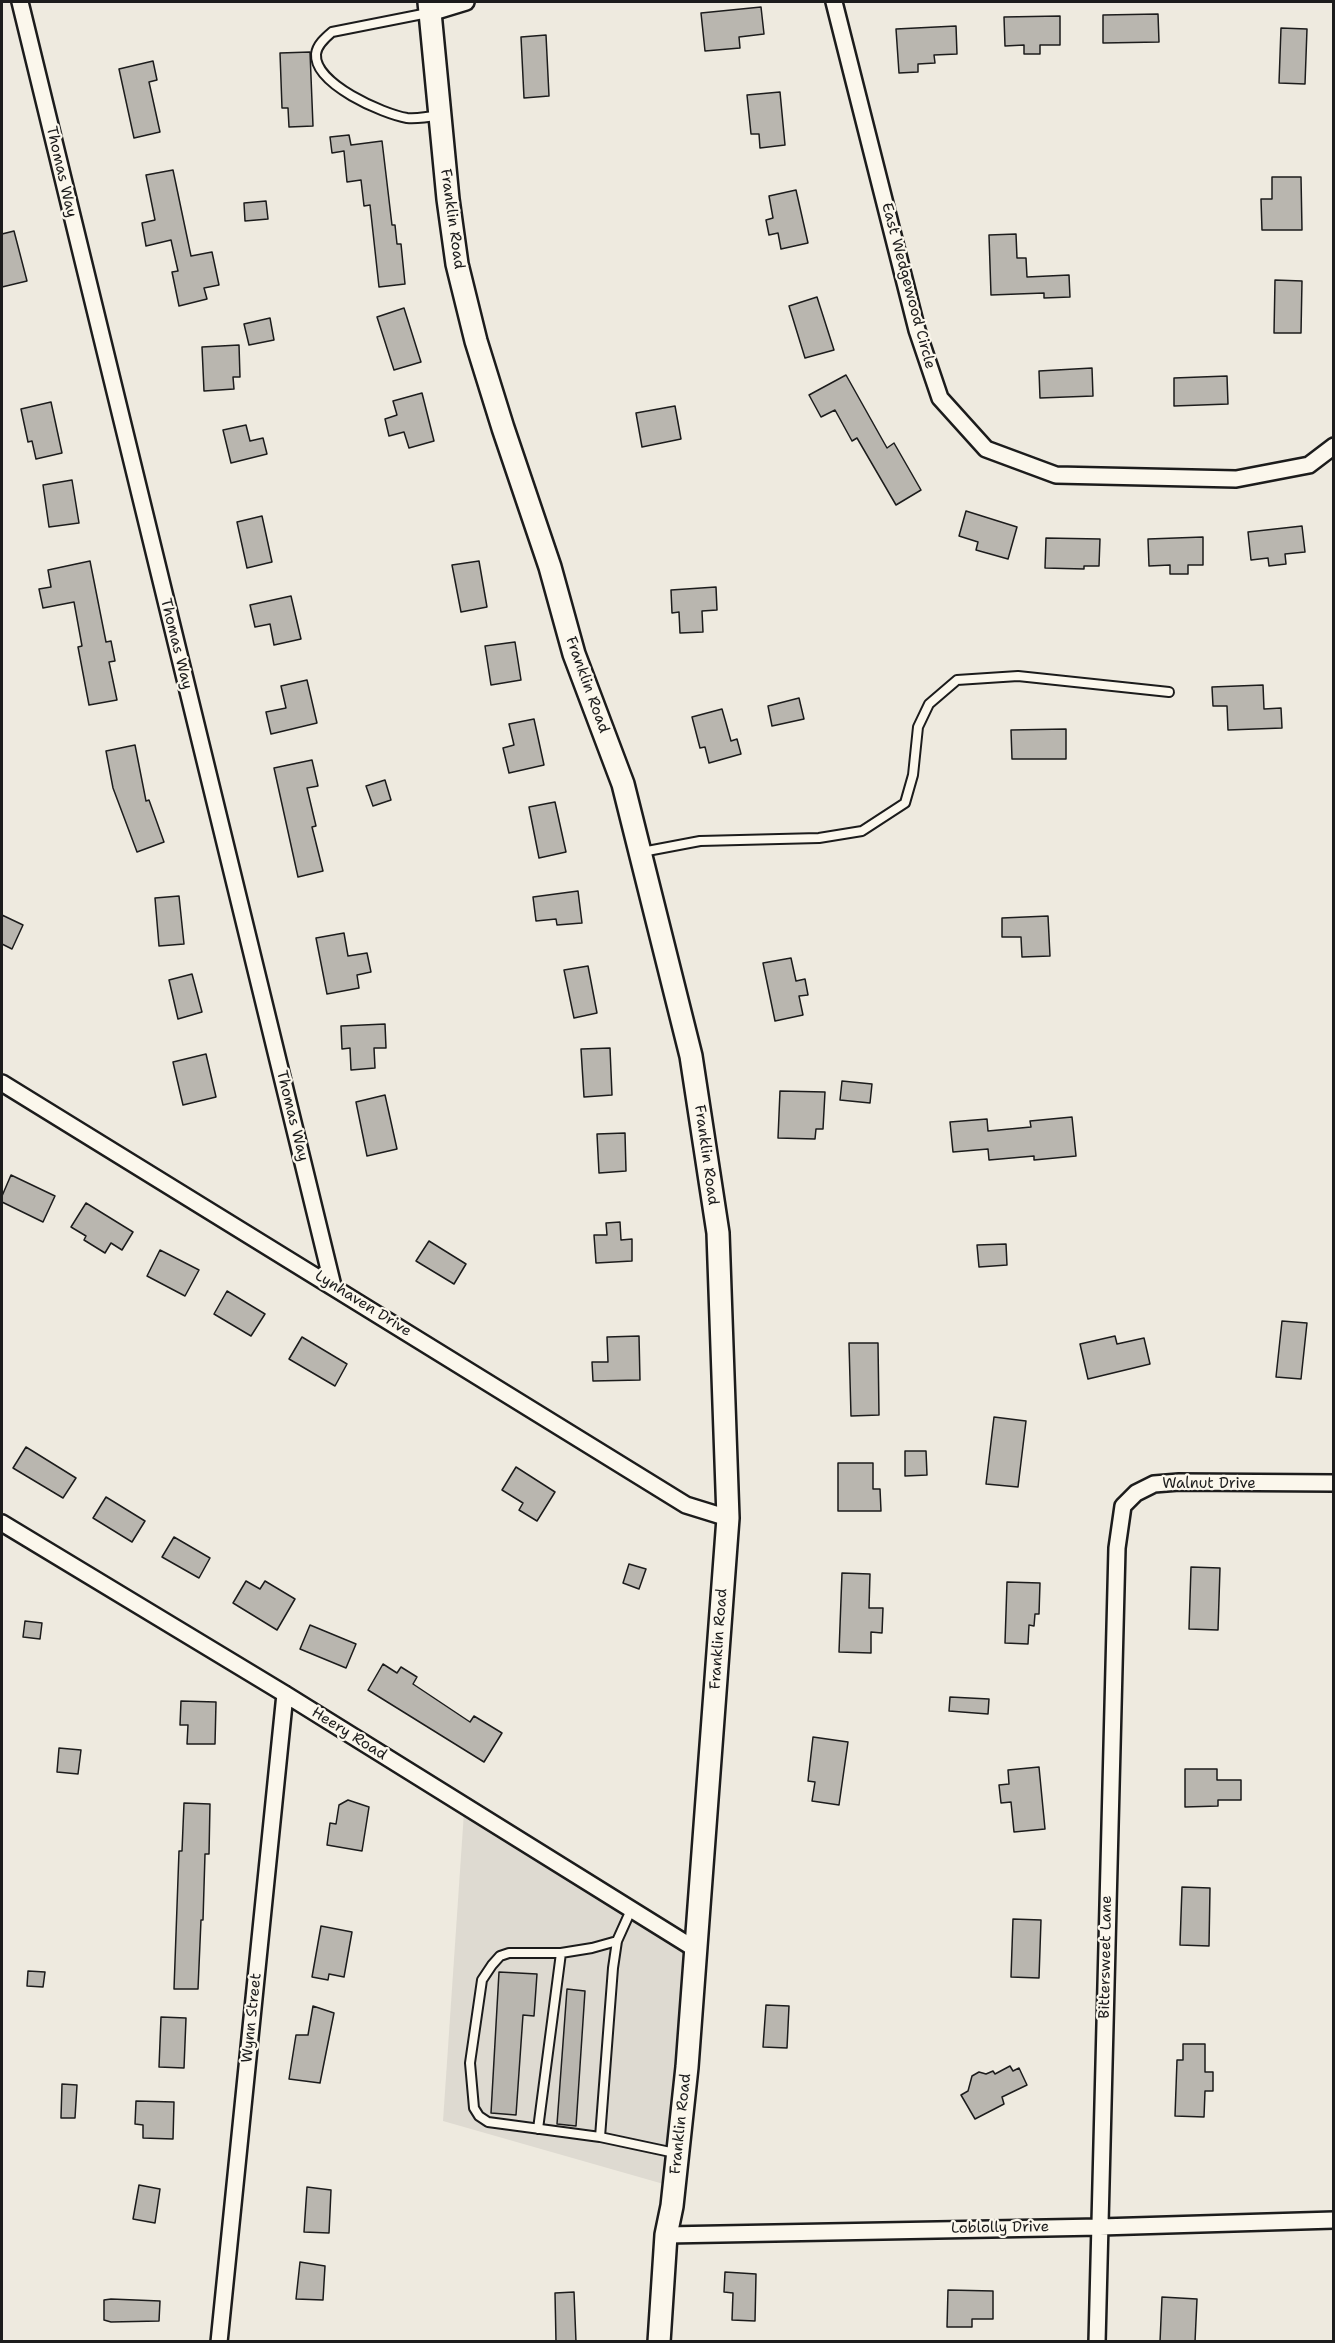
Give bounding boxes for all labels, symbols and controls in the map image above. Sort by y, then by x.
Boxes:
street label: Thomas Way [42,125,80,219]
street label: Franklin Road [436,168,468,270]
street label: East Wedgewood Circle [877,201,939,371]
street label: Thomas Way [156,597,196,691]
street label: Franklin Road [561,634,613,736]
street label: Thomas Way [272,1069,312,1163]
street label: Franklin Road [690,1104,722,1206]
street label: Lynhaven Drive [311,1267,415,1341]
street label: Walnut Drive [1162,1475,1256,1493]
street label: Franklin Road [706,1588,732,1690]
street label: Heery Road [308,1704,390,1764]
street label: Bittersweet Lane [1096,1895,1116,2019]
street label: Wynn Street [238,1972,266,2064]
street label: Franklin Road [667,2073,695,2175]
street label: Loblolly Drive [951,2218,1049,2238]

